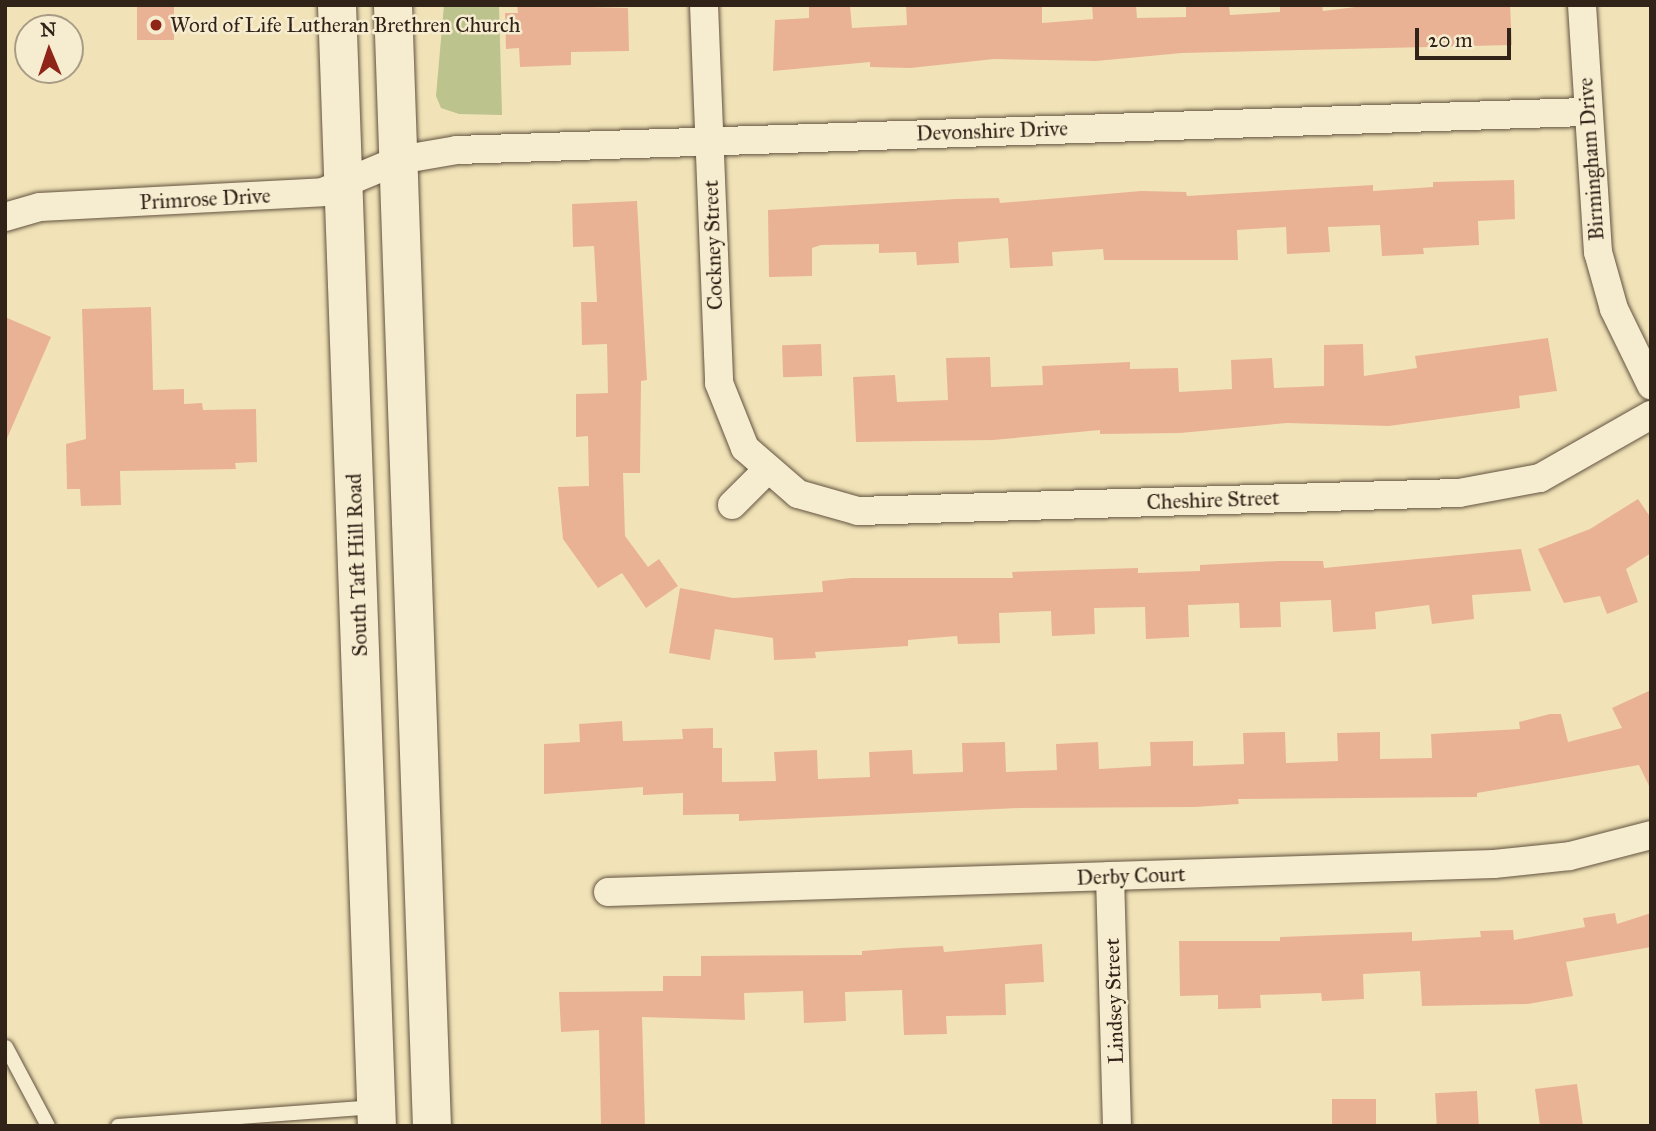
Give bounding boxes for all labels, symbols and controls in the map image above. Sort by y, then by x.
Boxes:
place label: Word of Life Lutheran Brethren Church [170,12,521,38]
north arrow [14,14,84,84]
scale bar [1418,14,1514,58]
marker: Word of Life Lutheran Brethren Church [148,17,164,33]
text: N [40,18,57,41]
text: 20 m [1428,27,1473,53]
street label: Birmingham Drive [1573,77,1609,241]
street label: Devonshire Drive [916,116,1068,146]
street label: Cockney Street [698,180,728,310]
street label: Primrose Drive [139,183,271,215]
street label: South Taft Hill Road [341,473,373,657]
street label: Cheshire Street [1146,485,1280,515]
street label: Derby Court [1076,862,1186,890]
street label: Lindsey Street [1099,938,1129,1064]

